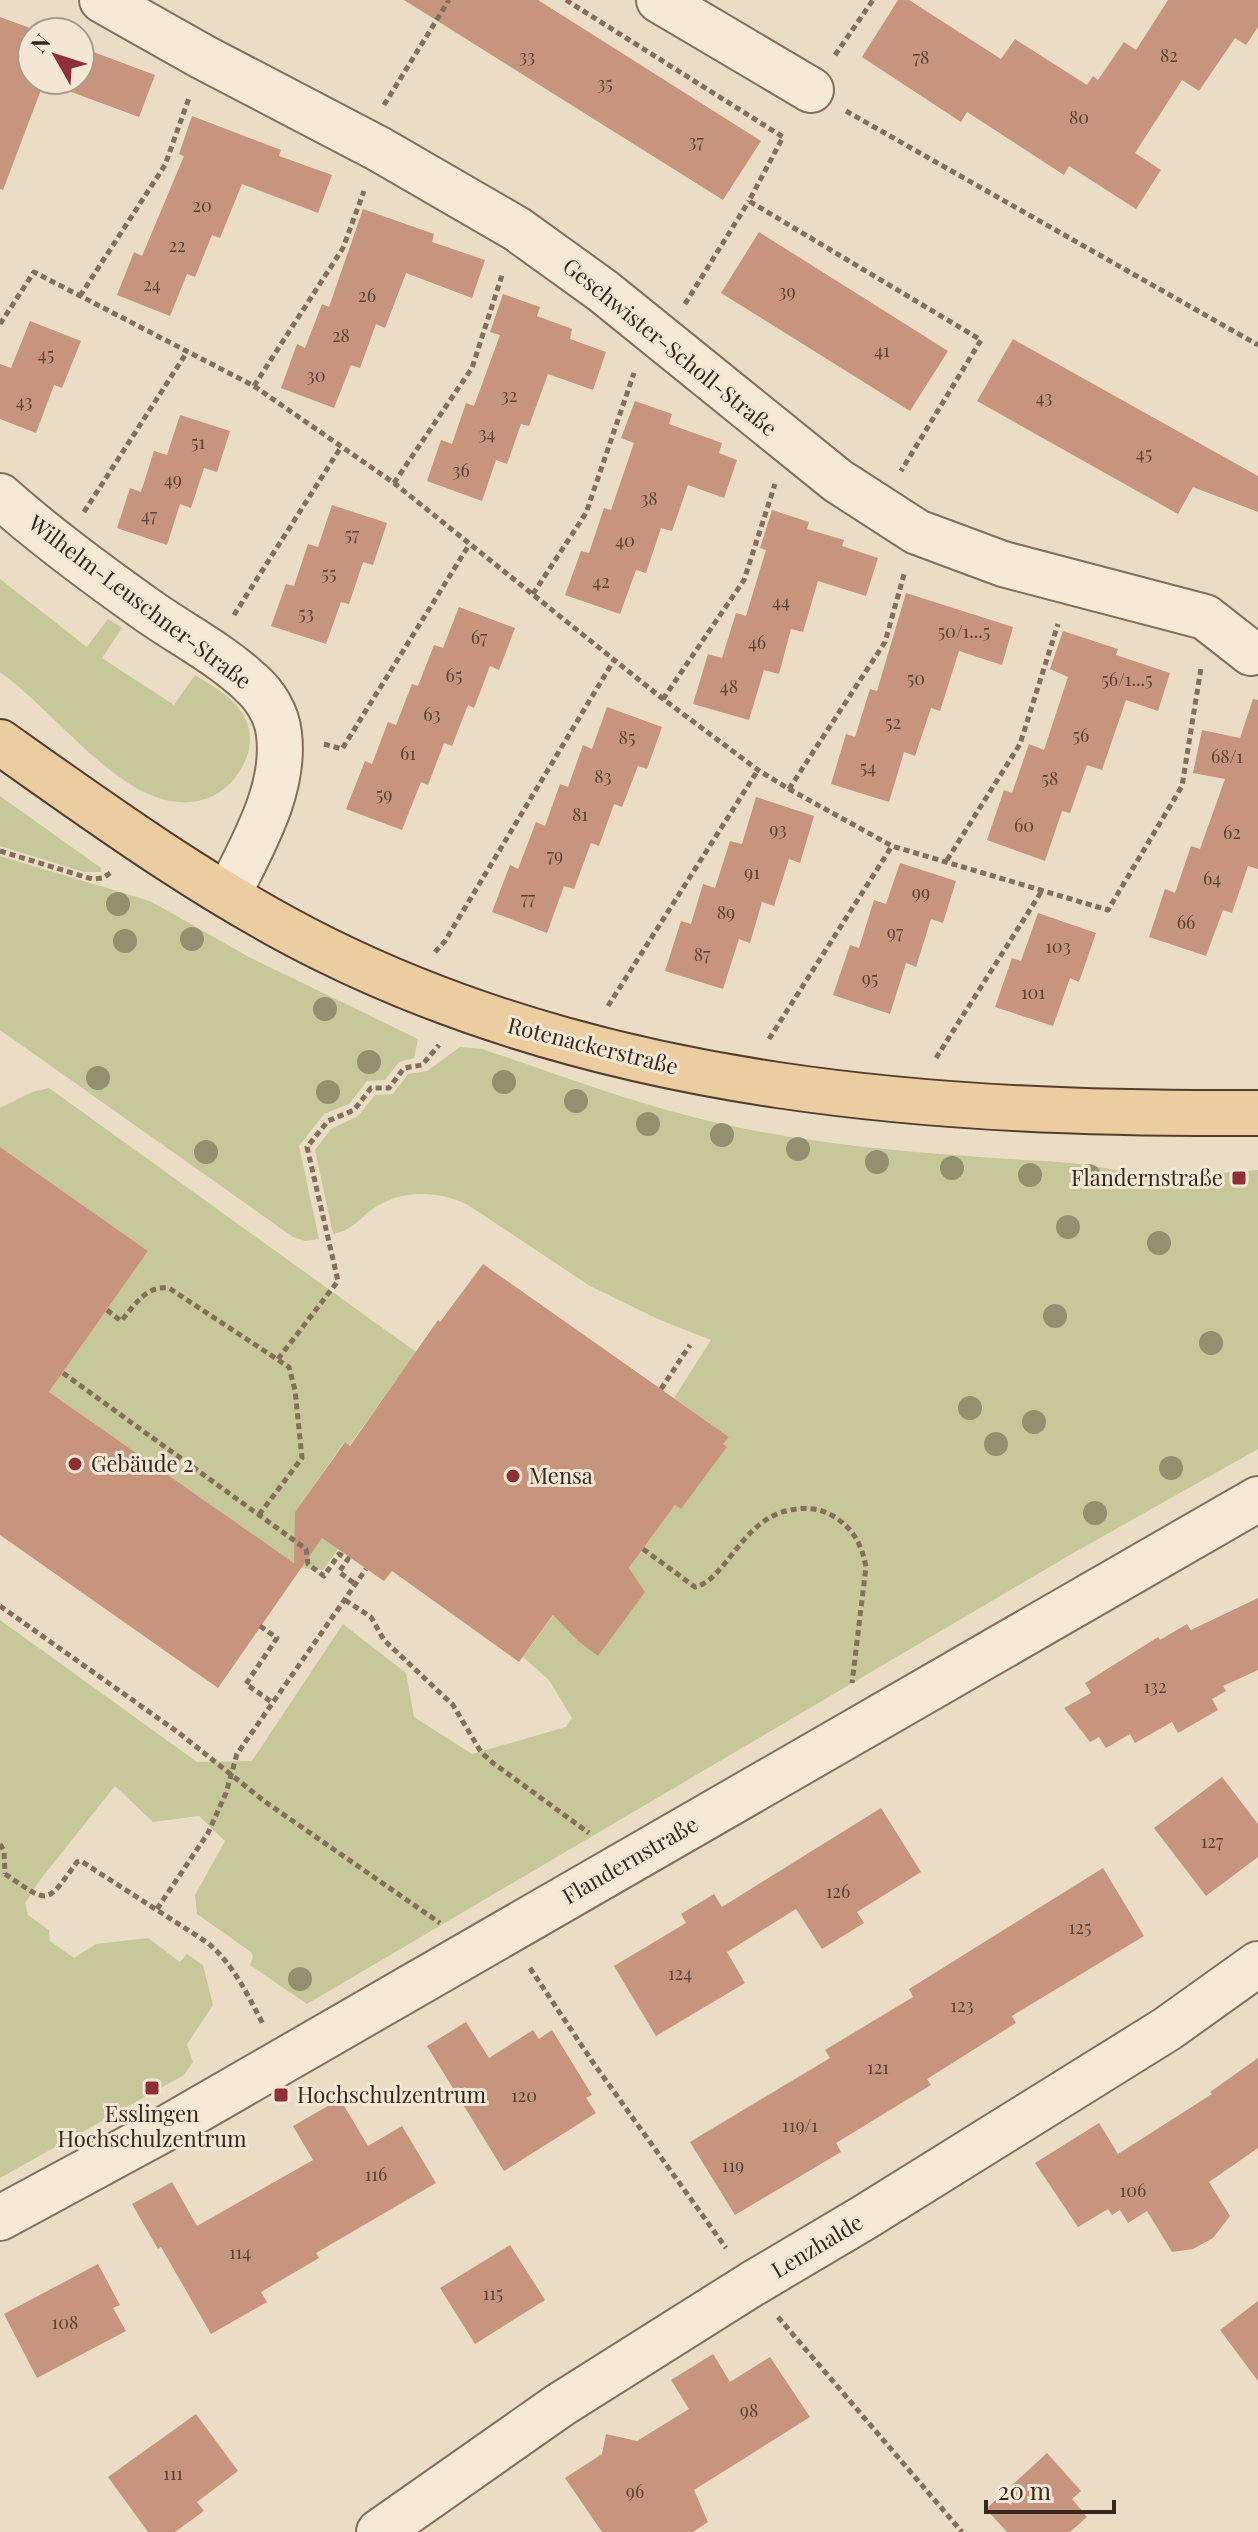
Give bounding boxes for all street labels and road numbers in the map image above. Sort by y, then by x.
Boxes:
street label: Geschwister-Scholl-Straße [557,250,784,442]
street label: Wilhelm-Leuschner-Straße [22,507,258,695]
street label: Rotenackerstraße [505,1009,682,1081]
street label: Flandernstraße [556,1808,703,1910]
street label: Lenzhalde [765,2206,868,2284]

